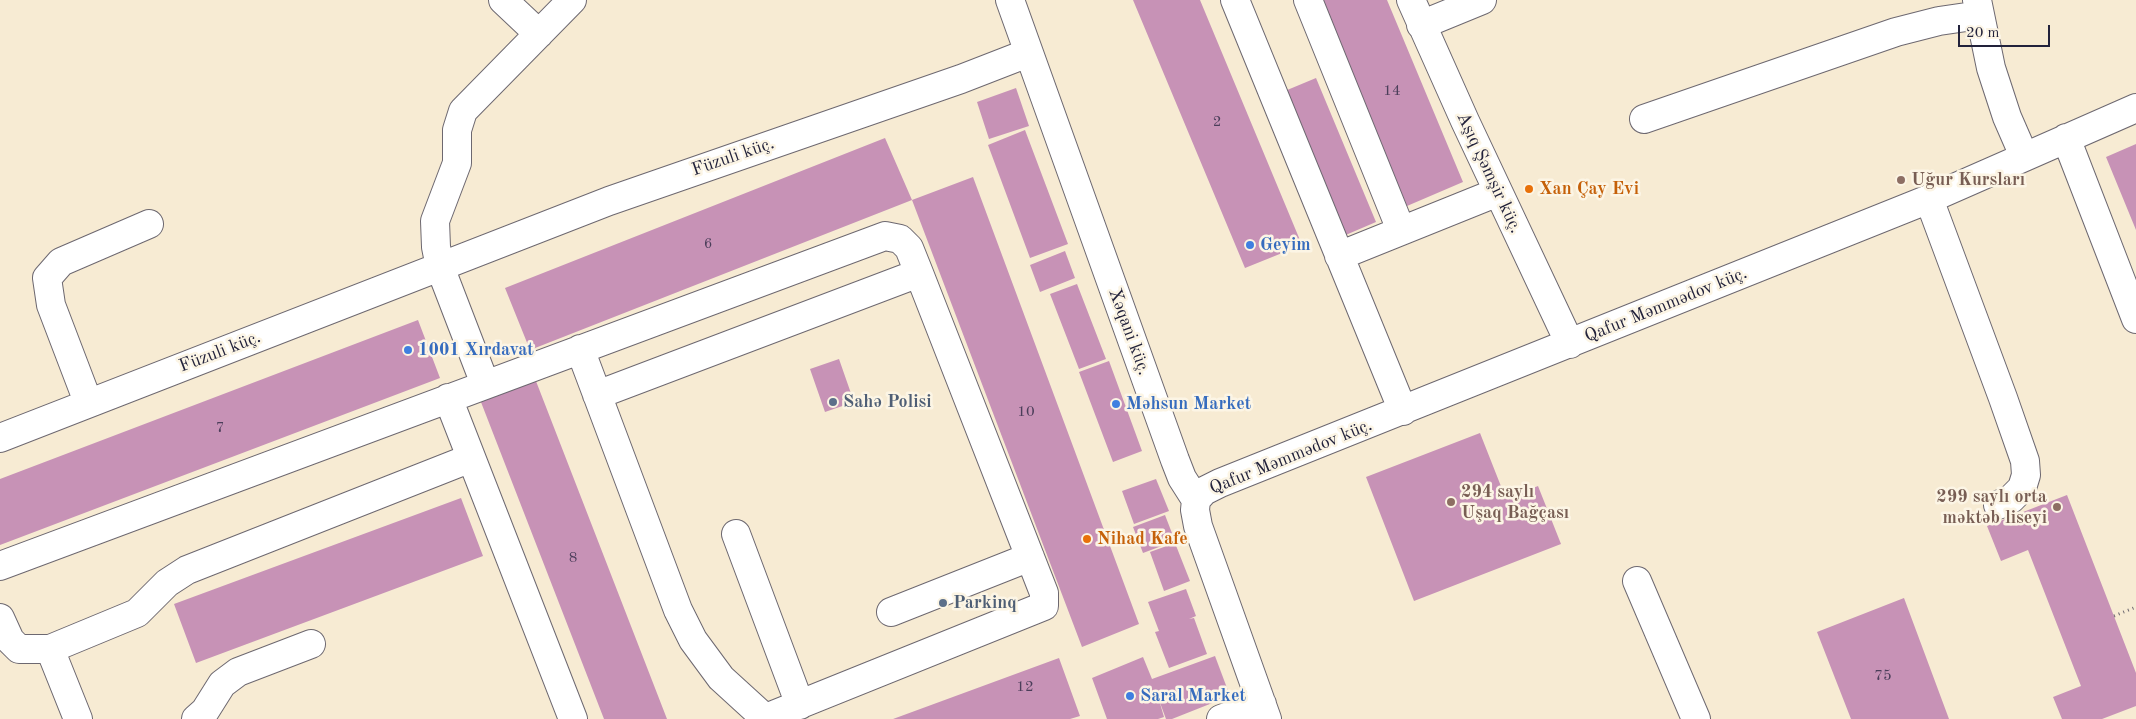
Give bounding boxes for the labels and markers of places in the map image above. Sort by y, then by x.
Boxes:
place label: Uğur Kursları [1911,169,2025,191]
marker: Uğur Kursları [1895,174,1907,186]
place label: Xan Çay Evi [1539,178,1639,200]
marker: Xan Çay Evi [1523,183,1535,195]
place label: Geyim [1260,234,1311,256]
marker: Geyim [1244,239,1256,251]
place label: 1001 Xırdavat [418,339,534,361]
marker: 1001 Xırdavat [402,344,414,356]
place label: Sahə Polisi [843,391,932,413]
place label: Məhsun Market [1126,393,1251,415]
marker: Sahə Polisi [827,396,839,408]
marker: Məhsun Market [1110,398,1122,410]
place label: 294 saylı Uşaq Bağçası [1461,481,1569,524]
place label: 299 saylı orta məktəb liseyi [1936,486,2047,528]
marker: 294 saylı Uşaq Bağçası [1445,496,1457,508]
marker: 299 saylı orta məktəb liseyi [2051,501,2063,513]
place label: Nihad Kafe [1097,528,1188,550]
marker: Nihad Kafe [1081,533,1093,545]
place label: Parkinq [953,592,1017,614]
marker: Parkinq [937,597,949,609]
place label: Saral Market [1140,685,1246,707]
marker: Saral Market [1124,690,1136,702]

